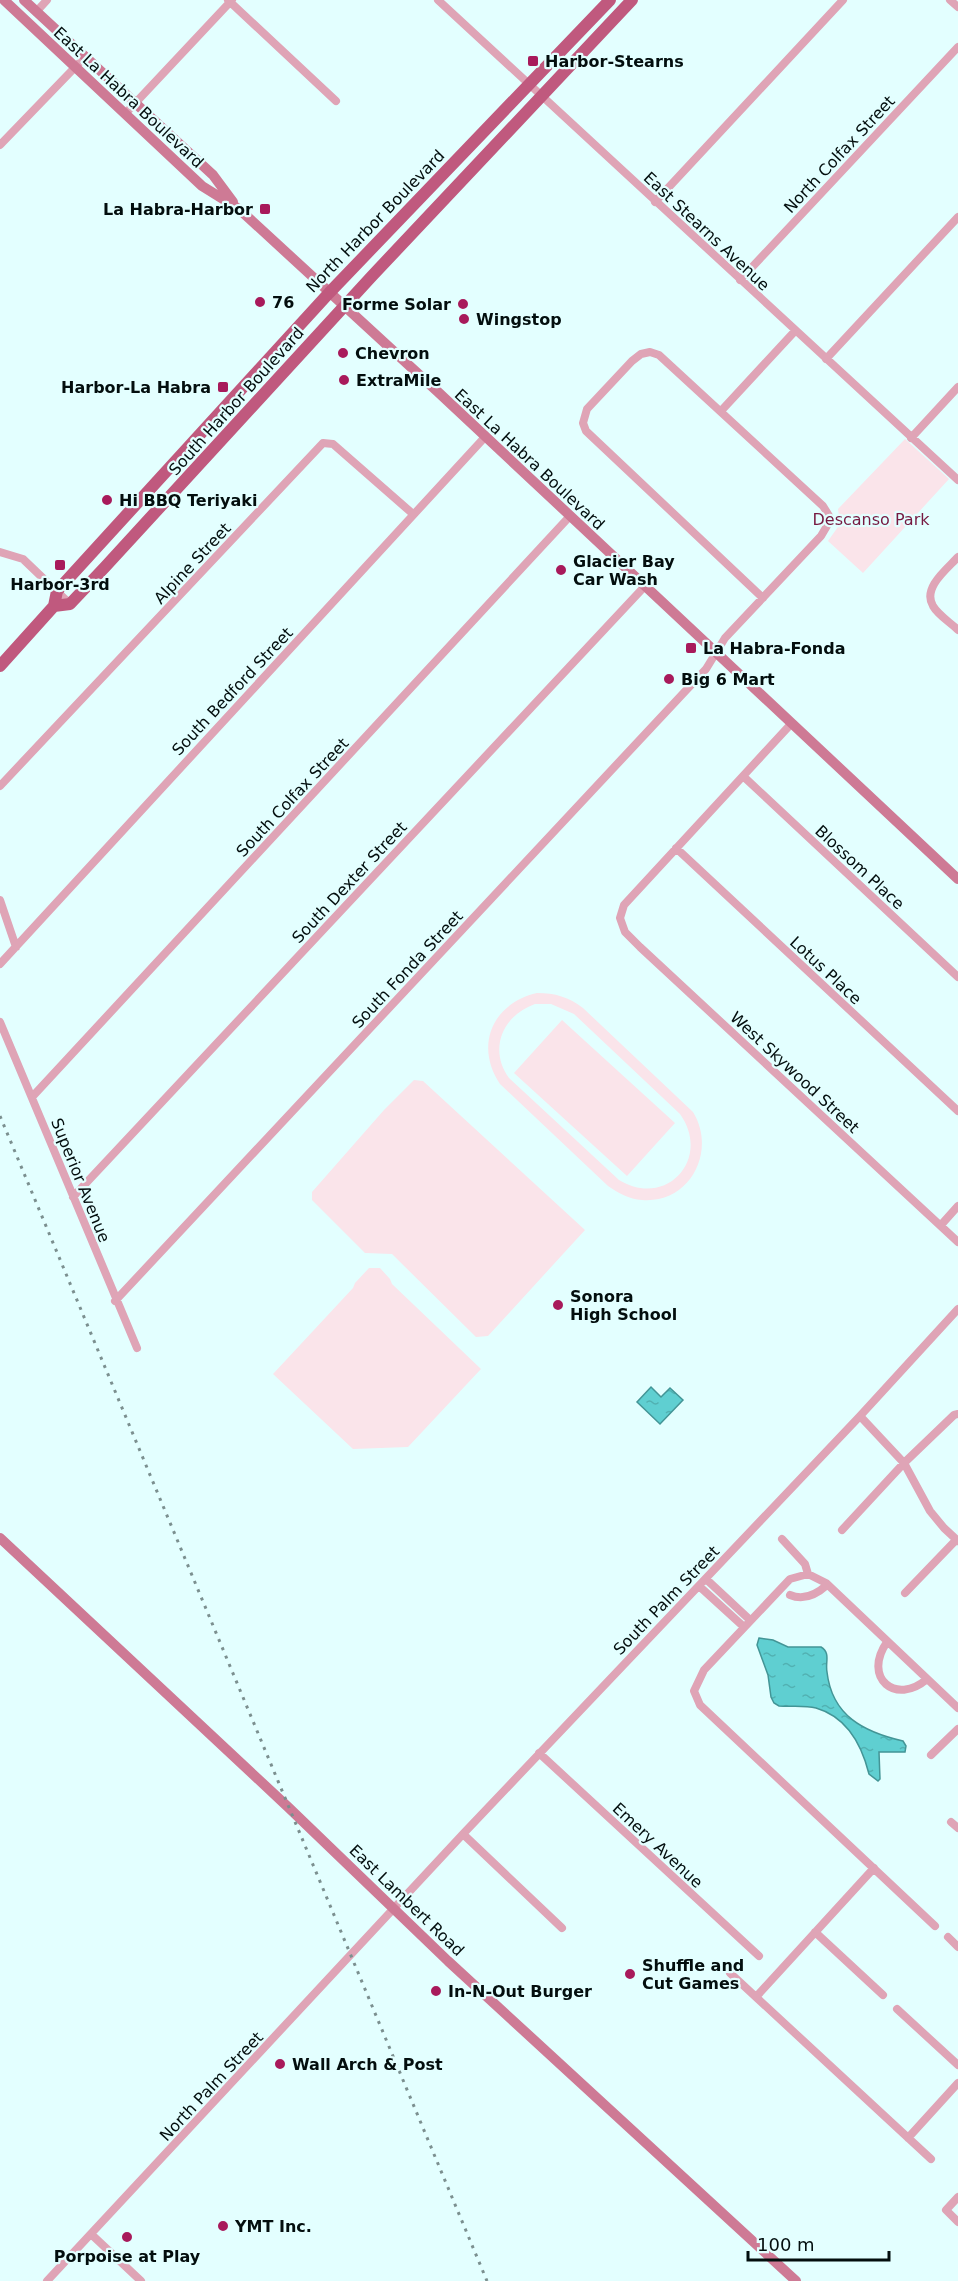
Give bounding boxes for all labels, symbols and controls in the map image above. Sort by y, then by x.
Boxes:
street label: East La Habra Boulevard [50,23,207,172]
place label: Harbor-Stearns [545,52,684,71]
marker: Harbor-Stearns [526,54,540,68]
street label: North Colfax Street [780,92,899,217]
street label: North Harbor Boulevard [302,146,448,297]
street label: East Stearns Avenue [640,168,773,295]
place label: La Habra-Harbor [103,200,253,219]
marker: La Habra-Harbor [258,202,272,216]
place label: 76 [272,293,294,312]
marker: 76 [253,295,267,309]
place label: Forme Solar [342,295,451,314]
marker: Forme Solar [456,297,470,311]
place label: Wingstop [476,310,562,329]
marker: Wingstop [457,312,471,326]
street label: South Harbor Boulevard [165,323,308,479]
place label: Chevron [355,344,430,363]
marker: Chevron [336,346,350,360]
place label: ExtraMile [356,371,441,390]
marker: ExtraMile [337,373,351,387]
place label: Harbor-La Habra [61,378,211,397]
marker: Harbor-La Habra [216,380,230,394]
street label: East La Habra Boulevard [451,385,608,534]
place label: Hi BBQ Teriyaki [119,491,257,510]
marker: Hi BBQ Teriyaki [100,493,114,507]
park label: Descanso Park [812,510,930,529]
street label: Alpine Street [150,519,235,608]
place label: Glacier Bay Car Wash [573,552,675,589]
marker: Harbor-3rd [53,558,67,572]
marker: Glacier Bay Car Wash [554,563,568,577]
place label: Harbor-3rd [10,575,110,594]
street label: South Bedford Street [168,623,297,759]
place label: La Habra-Fonda [703,639,845,658]
marker: La Habra-Fonda [684,641,698,655]
place label: Big 6 Mart [681,670,775,689]
marker: Big 6 Mart [662,672,676,686]
street label: South Colfax Street [232,734,352,861]
street label: South Dexter Street [288,818,411,947]
street label: Blossom Place [811,821,908,913]
street label: South Fonda Street [348,907,467,1032]
street label: Lotus Place [786,932,865,1008]
street label: West Skywood Street [726,1008,863,1137]
street label: Superior Avenue [47,1115,114,1245]
place label: Sonora High School [570,1287,677,1324]
marker: Sonora High School [551,1298,565,1312]
street label: South Palm Street [609,1542,723,1659]
street label: Emery Avenue [609,1799,707,1892]
street label: East Lambert Road [345,1841,468,1960]
place label: Shuffle and Cut Games [642,1956,744,1993]
marker: Shuffle and Cut Games [623,1967,637,1981]
place label: In-N-Out Burger [448,1982,592,2001]
marker: In-N-Out Burger [429,1984,443,1998]
street label: North Palm Street [156,2028,267,2145]
place label: Wall Arch & Post [292,2055,443,2074]
marker: Wall Arch & Post [273,2057,287,2071]
place label: YMT Inc. [234,2217,312,2236]
marker: YMT Inc. [216,2219,230,2233]
scale bar [748,2224,889,2262]
marker: Porpoise at Play [120,2230,134,2244]
text: 100 m [757,2234,815,2255]
place label: Porpoise at Play [54,2247,201,2266]

